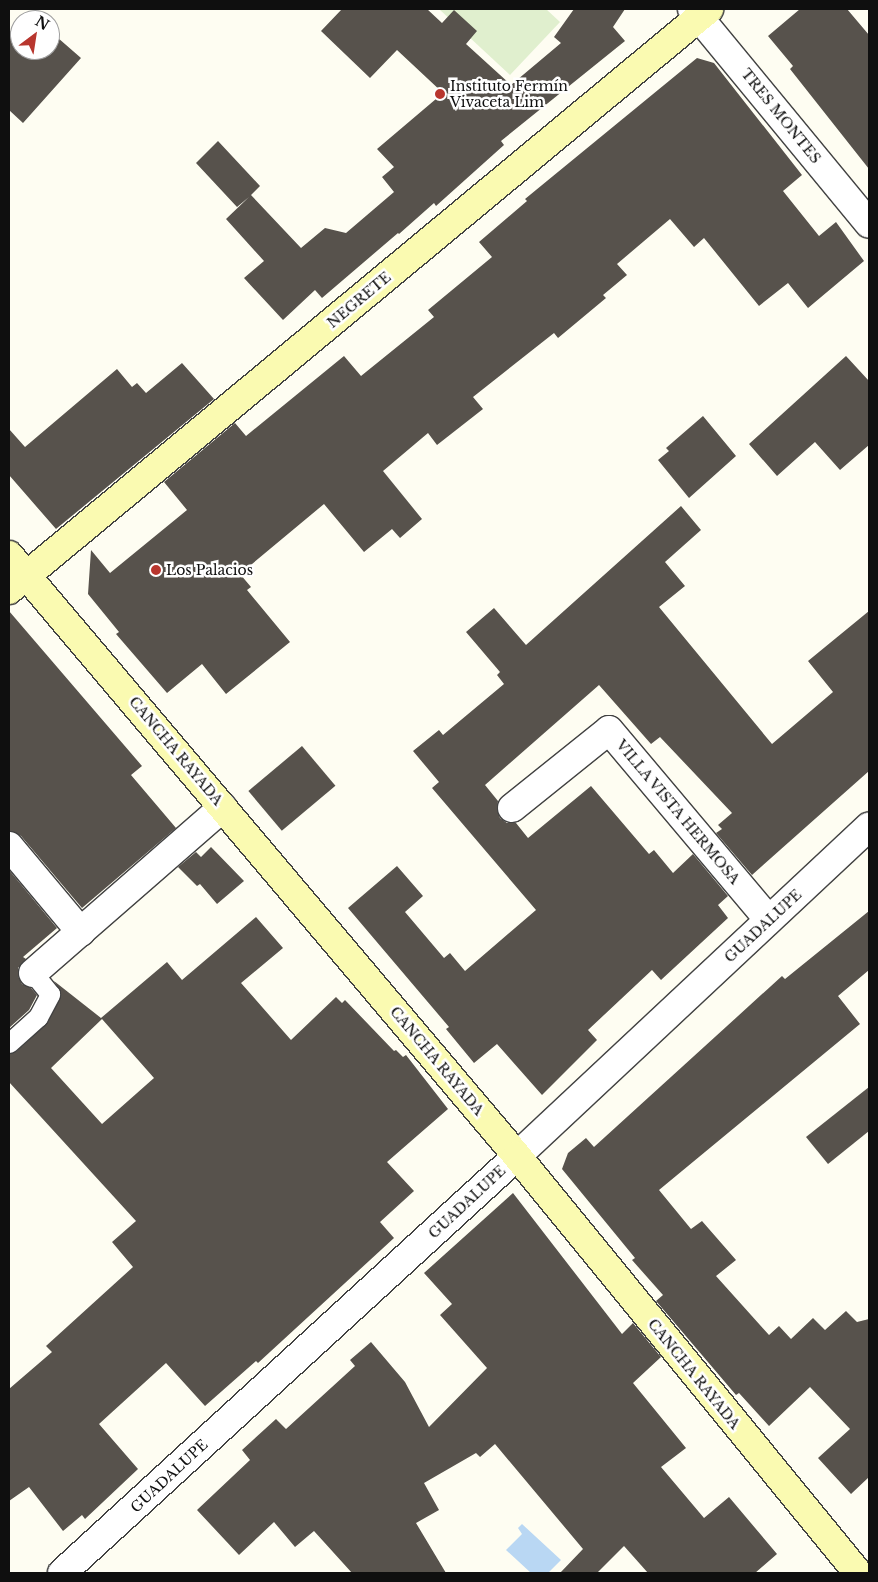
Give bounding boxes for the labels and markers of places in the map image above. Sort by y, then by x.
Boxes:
place label: Instituto Fermín Vivaceta Lim [450,78,568,110]
marker: Instituto Fermín Vivaceta Lim [434,88,446,100]
place label: Los Palacios [166,562,253,578]
marker: Los Palacios [150,564,162,576]

